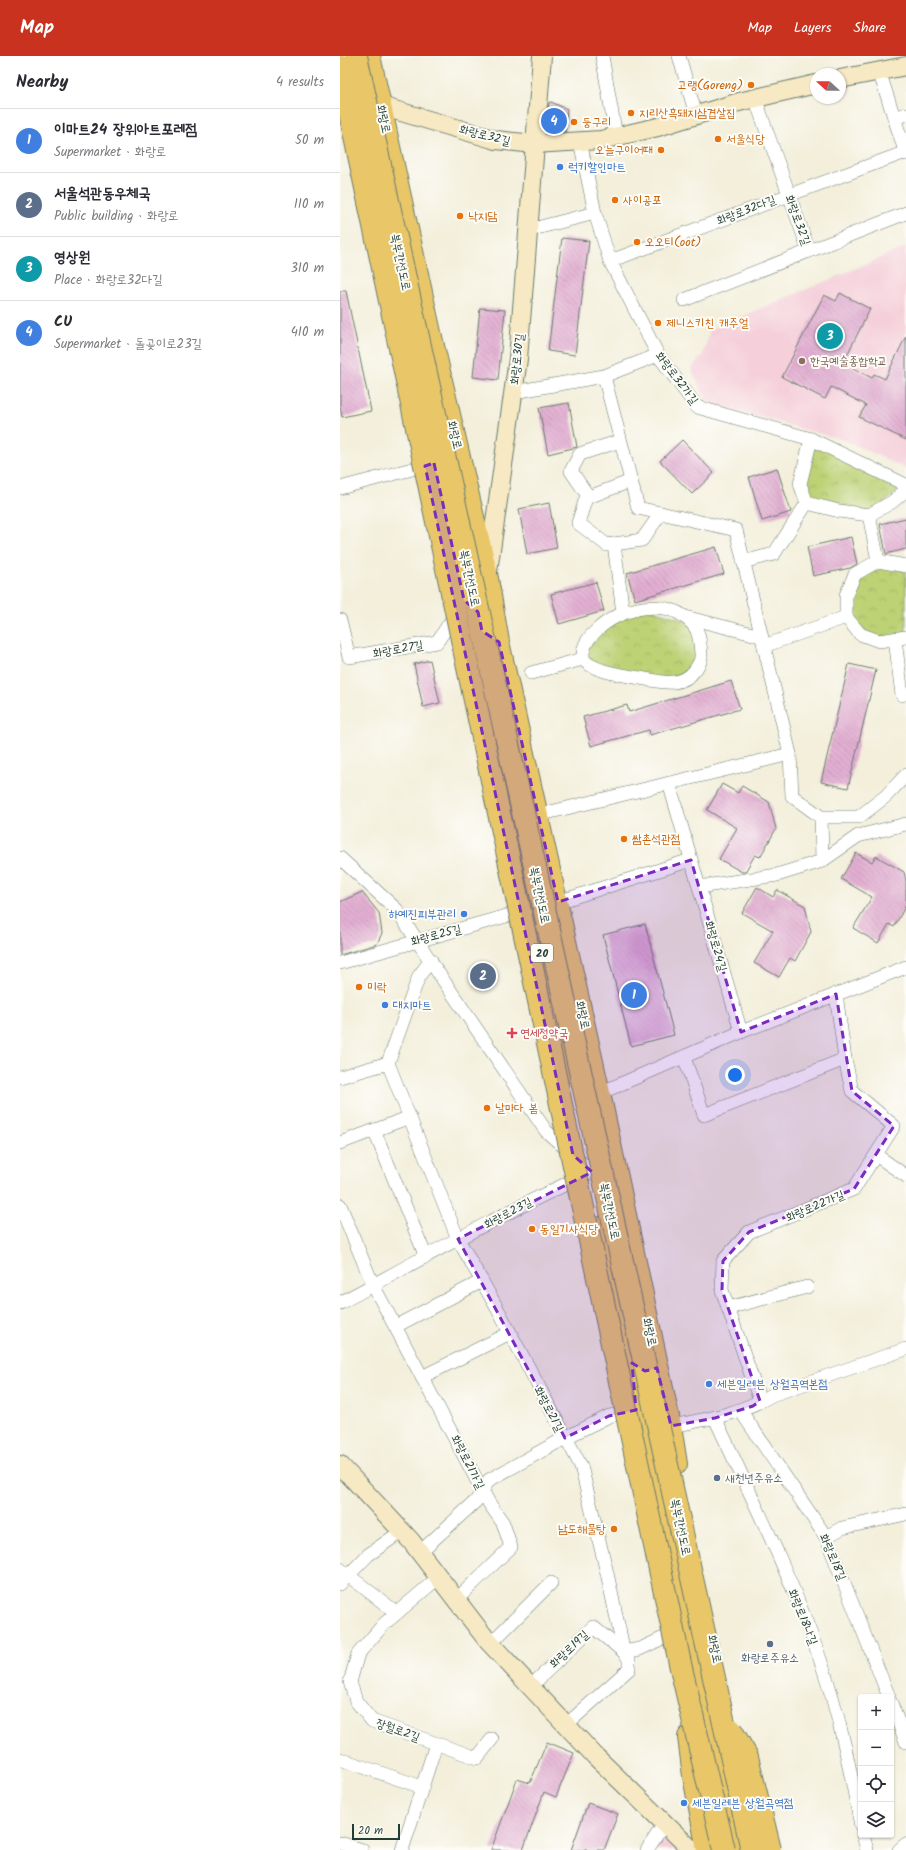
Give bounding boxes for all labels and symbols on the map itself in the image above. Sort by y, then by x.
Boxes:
north arrow [810,68,846,104]
place label: 고랭(Goreng) [678,76,743,95]
marker: 고랭(Goreng) [746,80,756,90]
street label: 화랑로 [371,103,396,135]
place label: 지리산흑돼지삼겹살집 [639,104,736,123]
pin: 4 [541,106,567,136]
marker: 지리산흑돼지삼겹살집 [626,108,636,118]
place label: 둥구리 [582,113,611,132]
marker: 둥구리 [569,117,579,127]
street label: 화랑로32길 [457,120,513,151]
place label: 서울식당 [726,130,765,149]
marker: 서울식당 [713,134,723,144]
place label: 오늘구이어때 [595,141,653,160]
marker: 오늘구이어때 [656,145,666,155]
place label: 럭키할인마트 [568,158,626,177]
marker: 럭키할인마트 [555,162,565,172]
street label: 화랑로32다길 [714,190,779,230]
place label: 사이공포 [623,191,662,210]
street label: 화랑로32길 [780,192,816,248]
marker: 사이공포 [610,195,620,205]
place label: 낙지담 [468,207,497,226]
marker: 낙지담 [455,211,465,221]
street label: 북부간선도로 [385,232,416,292]
place label: 오오티(oot) [645,233,701,252]
marker: 오오티(oot) [632,237,642,247]
place label: 제니스키친 캐주얼 [666,314,748,333]
marker: 제니스키친 캐주얼 [653,318,663,328]
pin: 3 [817,321,843,351]
street label: 화랑로30길 [505,332,530,386]
street label: 화랑로32가길 [650,348,703,409]
place label: 한국예술종합학교 [810,352,887,371]
marker: 한국예술종합학교 [797,356,807,366]
street label: 화랑로 [442,419,467,451]
street label: 북부간선도로 [454,548,485,608]
street label: 화랑로27길 [371,636,425,663]
place label: 쌈촌석관점 [632,830,680,849]
marker: 쌈촌석관점 [619,834,629,844]
street label: 북부간선도로 [524,865,555,925]
place label: 하예진피부관리 [388,905,456,924]
marker: 하예진피부관리 [459,909,469,919]
street label: 화랑로24길 [699,918,732,974]
street label: 화랑로25길 [409,919,464,951]
road number: 20 [531,944,553,962]
pin: 2 [470,961,496,991]
place label: 미락 [367,978,387,997]
pin: 1 [621,980,647,1010]
marker: 미락 [354,982,364,992]
place label: 대지마트 [393,996,432,1015]
street label: 화랑로 [570,999,595,1031]
marker: 대지마트 [380,1000,390,1010]
place label: 연세정약국 [520,1024,568,1043]
marker: 연세정약국 [507,1028,517,1038]
your location [725,1065,745,1085]
place label: 날마다 봄 [495,1099,538,1118]
marker: 날마다 봄 [482,1103,492,1113]
street label: 북부간선도로 [594,1181,625,1241]
street label: 화랑로22가길 [783,1185,848,1227]
street label: 화랑로23길 [481,1193,536,1234]
place label: 동일기사식당 [540,1220,598,1239]
marker: 동일기사식당 [527,1224,537,1234]
street label: 화랑로 [637,1316,662,1348]
place label: 세븐일레븐 상월곡역본점 [717,1375,828,1394]
marker: 세븐일레븐 상월곡역본점 [704,1379,714,1389]
street label: 화랑로21길 [529,1383,569,1436]
street label: 화랑로21가길 [446,1432,490,1493]
place label: 새천년주유소 [725,1469,783,1488]
marker: 새천년주유소 [712,1473,722,1483]
street label: 북부간선도로 [665,1497,696,1557]
place label: 남도해물탕 [558,1520,606,1539]
marker: 남도해물탕 [609,1524,619,1534]
street label: 화랑로18길 [814,1531,851,1584]
street label: 화랑로18나길 [783,1586,823,1649]
street label: 화랑로19길 [545,1626,594,1673]
street label: 화랑로 [702,1633,727,1665]
marker: 화랑로주유소 [765,1639,775,1649]
place label: 화랑로주유소 [741,1649,799,1668]
street label: 장월로2길 [373,1714,423,1747]
place label: 세븐일레븐 상월곡역점 [692,1794,793,1813]
marker: 세븐일레븐 상월곡역점 [679,1798,689,1808]
scale bar [352,1822,400,1841]

